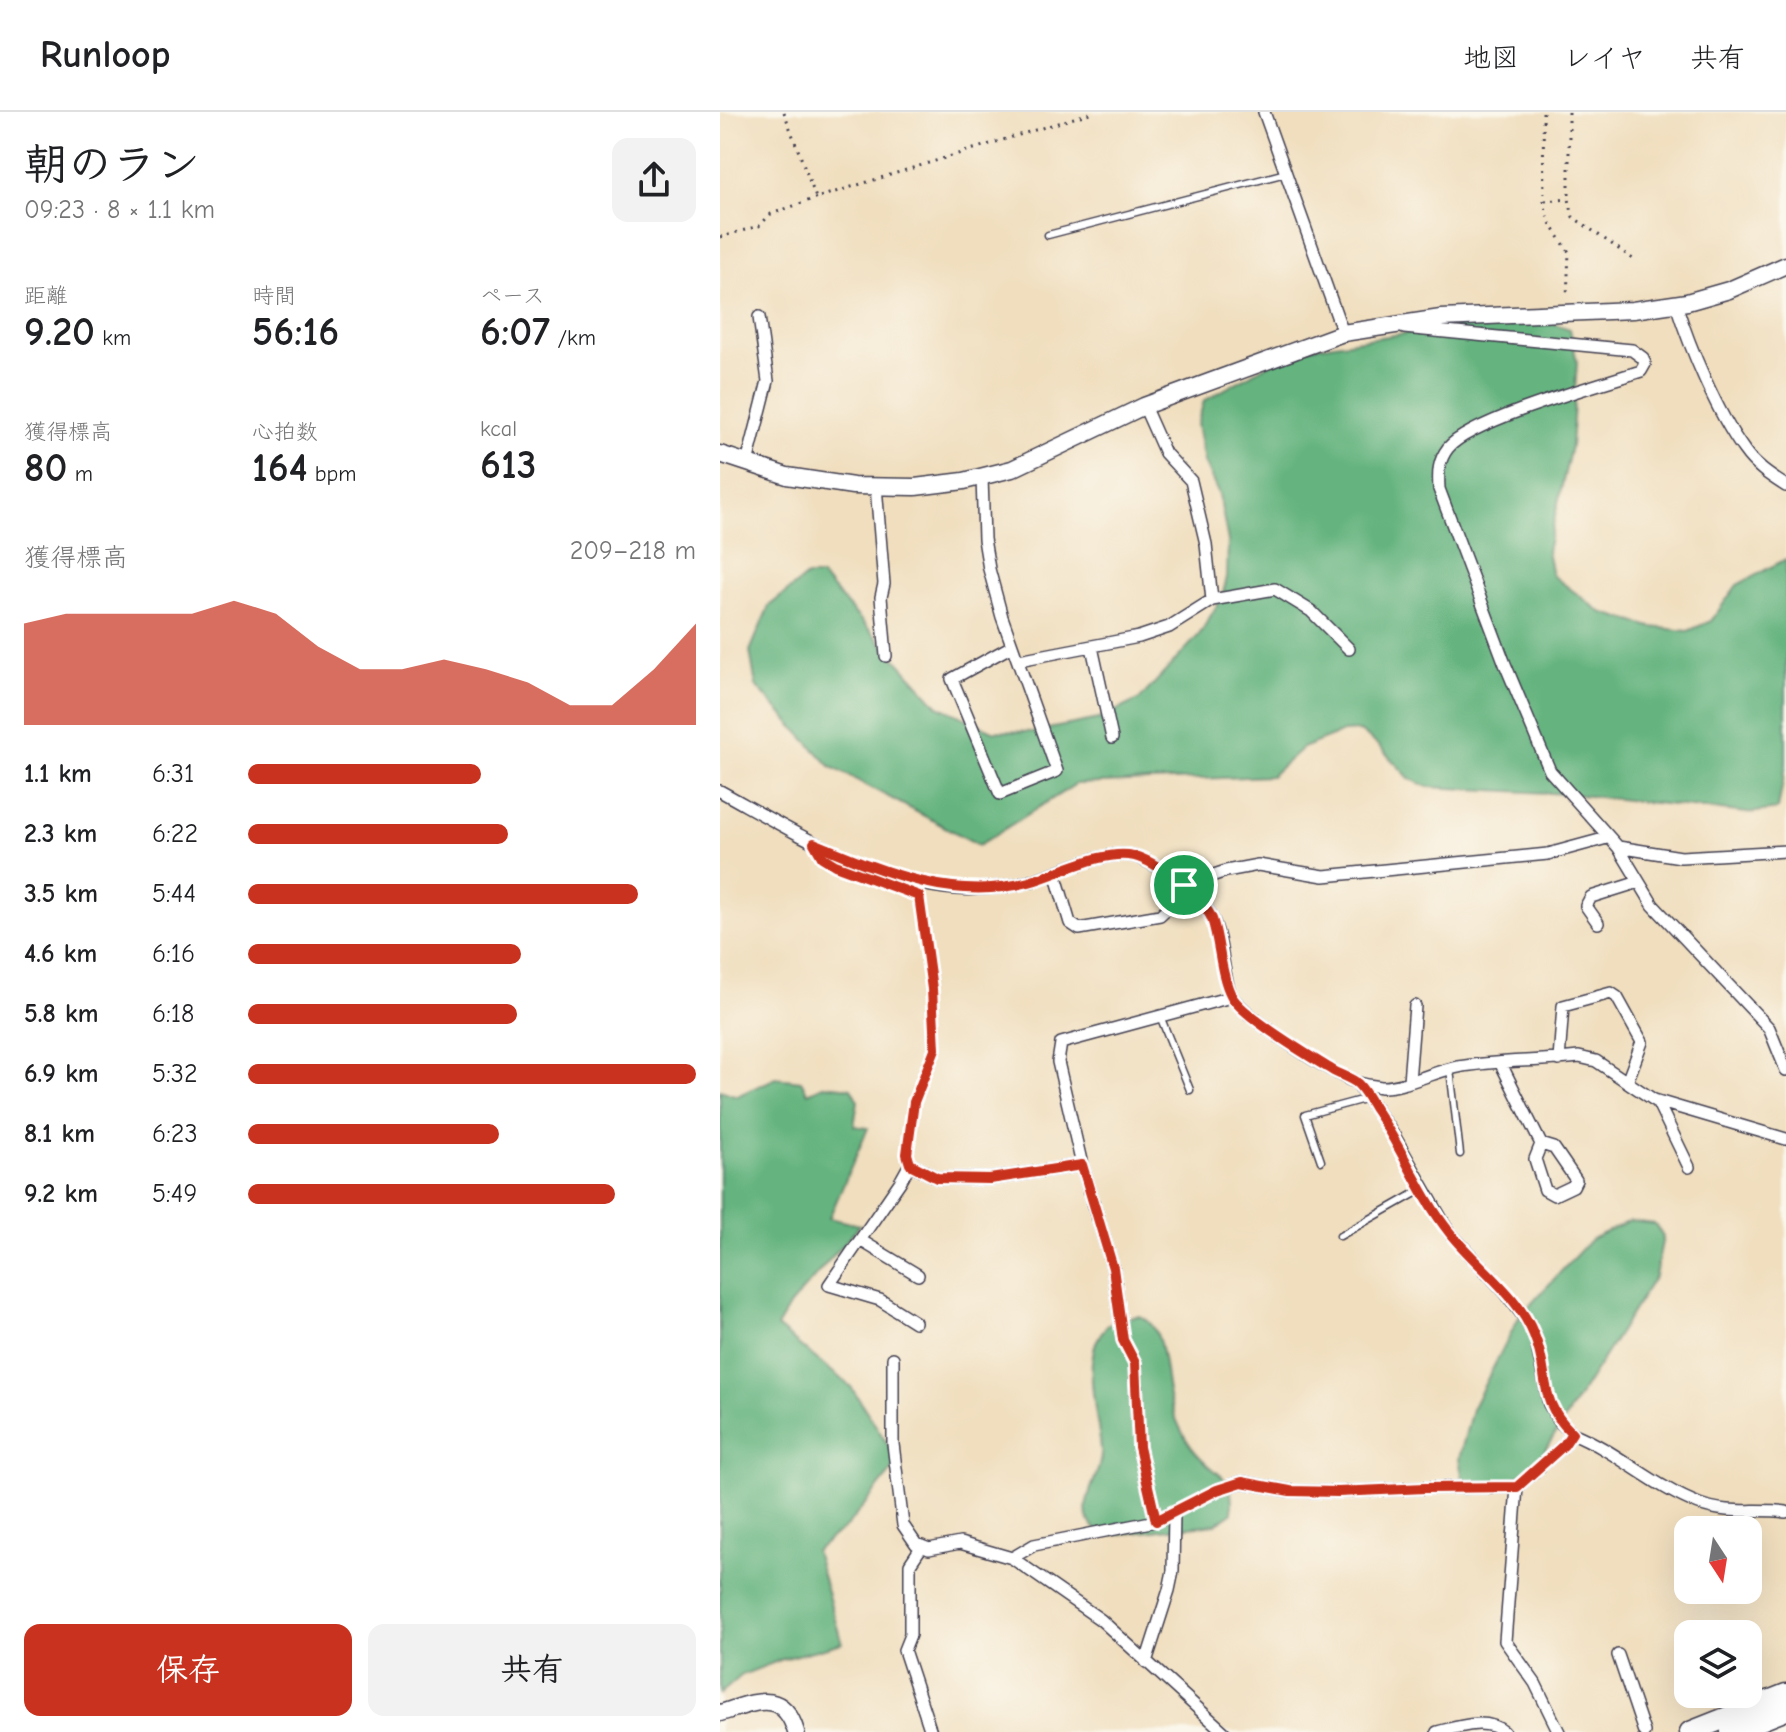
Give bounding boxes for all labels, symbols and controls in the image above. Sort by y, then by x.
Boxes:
text: Runloop [40,33,171,77]
text: 地図 [1463,42,1519,74]
text: レイヤ [1563,42,1646,74]
text: 共有 [1690,42,1746,74]
button: share [612,138,696,222]
text: 朝のラン [24,139,200,190]
text: 09:23 · 8 × 1.1 km [24,195,215,225]
text: 距離 [24,283,68,309]
text: 時間 [252,283,296,309]
text: ペース [480,283,545,309]
text: 9.20 [24,309,95,355]
text: 56:16 [252,309,339,355]
text: 6:07 [480,309,550,355]
text: km [95,325,131,351]
text: /km [550,325,596,351]
text: kcal [480,416,517,442]
text: 獲得標高 [24,419,112,445]
text: 心拍数 [252,419,318,445]
text: 613 [480,442,536,488]
text: 80 [24,445,67,491]
text: 164 [252,445,307,491]
text: m [67,461,93,487]
text: bpm [307,461,356,487]
text: 209–218 m [570,536,696,566]
text: 獲得標高 [24,543,128,573]
text: 1.1 km [24,759,92,789]
text: 6:31 [152,759,194,789]
text: 2.3 km [24,819,97,849]
text: 6:22 [152,819,198,849]
pin [1150,851,1218,919]
icon: arrive [1162,863,1206,907]
text: 3.5 km [24,879,98,909]
text: 5:44 [152,879,196,909]
text: 4.6 km [24,939,97,969]
text: 6:16 [152,939,195,969]
text: 5.8 km [24,999,98,1029]
text: 6:18 [152,999,194,1029]
text: 6.9 km [24,1059,99,1089]
text: 5:32 [152,1059,198,1089]
text: 8.1 km [24,1119,95,1149]
text: 6:23 [152,1119,198,1149]
text: 9.2 km [24,1179,98,1209]
text: 5:49 [152,1179,197,1209]
north arrow [1674,1516,1762,1604]
map controls [1674,1516,1762,1708]
button: layers [1674,1620,1762,1708]
button: 保存 [24,1624,352,1716]
button: 共有 [368,1624,696,1716]

